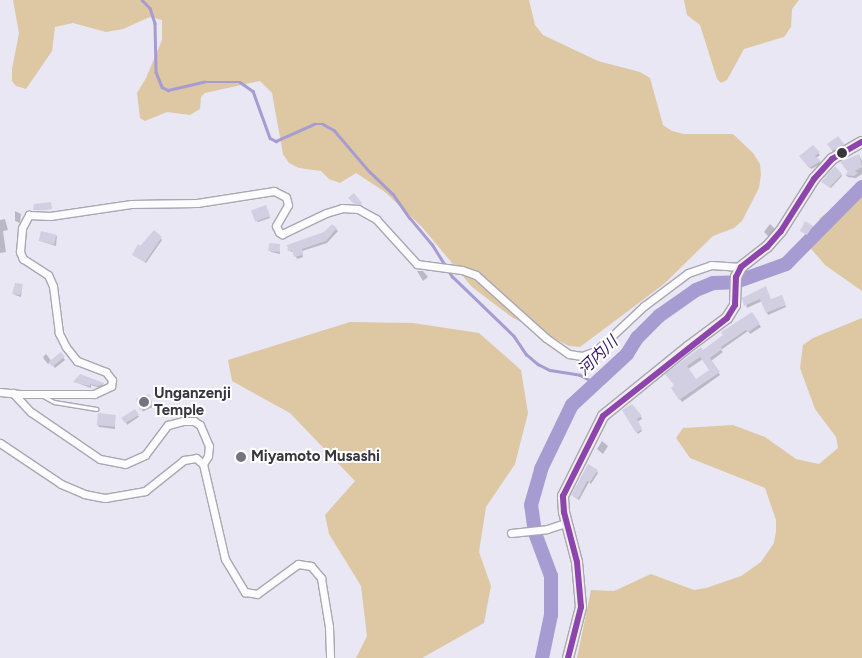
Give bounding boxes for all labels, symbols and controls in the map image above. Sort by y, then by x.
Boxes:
unlabelled marker [837,148,847,158]
water label: 河内川 [574,332,622,380]
place label: Unganzenji Temple [154,384,231,419]
marker: Unganzenji Temple [138,396,150,408]
place label: Miyamoto Musashi [251,448,380,466]
marker: Miyamoto Musashi [235,451,247,463]

